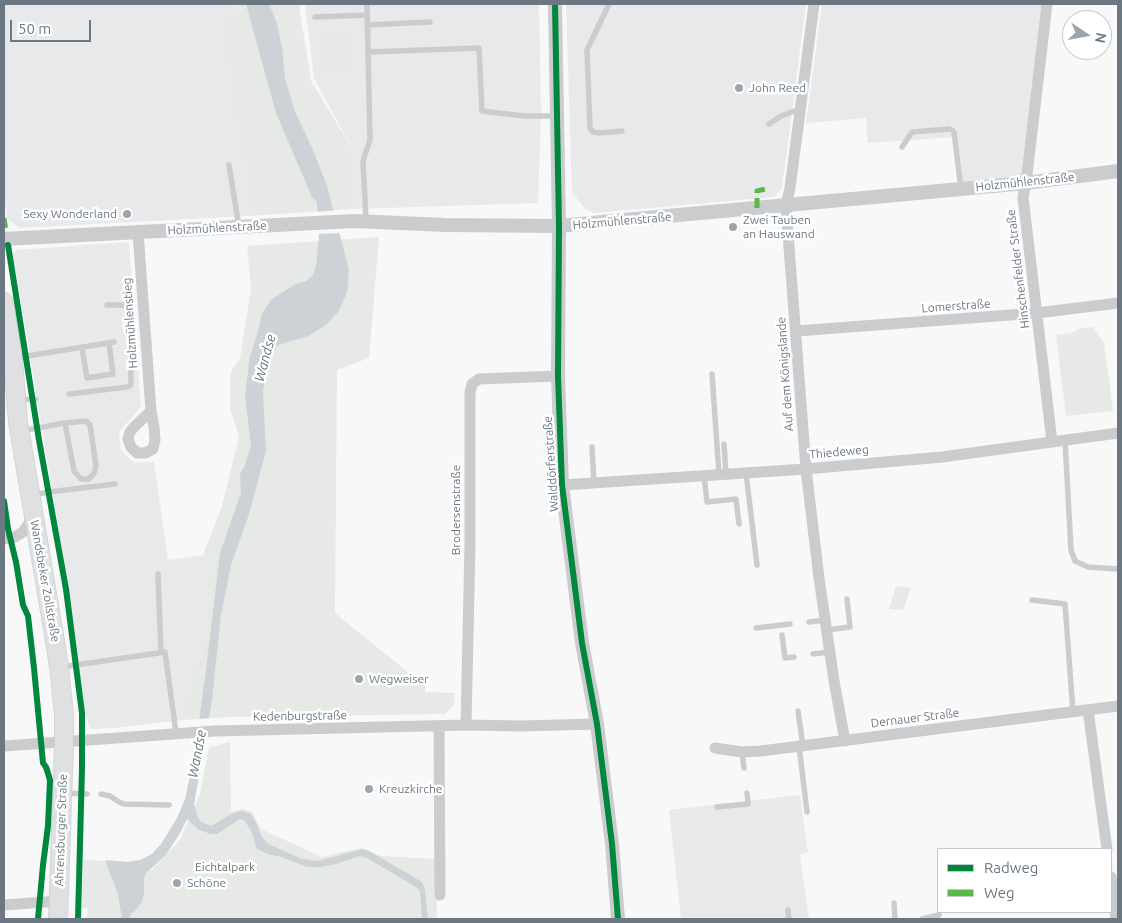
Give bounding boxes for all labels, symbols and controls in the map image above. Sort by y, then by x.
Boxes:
scale bar [12,10,94,42]
north arrow [1062,10,1112,60]
text: 50 m [18,20,51,37]
text: N [1092,31,1110,45]
place label: John Reed [749,81,806,95]
marker: John Reed [733,82,745,94]
street label: Holzmühlenstraße [975,170,1075,194]
place label: Sexy Wonderland [23,207,117,221]
marker: Sexy Wonderland [121,208,133,220]
street label: Hinschenfelder Straße [1004,209,1032,329]
street label: Holzmühlenstraße [572,210,672,232]
place label: Zwei Tauben an Hauswand [743,213,815,241]
street label: Holzmühlenstraße [167,218,267,238]
marker: Zwei Tauben an Hauswand [727,221,739,233]
street label: Holzmühlenstieg [120,277,140,369]
street label: Lomerstraße [921,296,991,316]
street label: Auf dem Königslande [774,316,796,432]
water label: Wandse [251,332,279,384]
street label: Walddörferstraße [540,416,562,512]
street label: Thiedeweg [809,442,869,462]
street label: Brodersenstraße [449,465,463,555]
street label: Wandsbeker Zollstraße [27,519,63,643]
place label: Wegweiser [369,672,429,686]
marker: Wegweiser [353,673,365,685]
street label: Dernauer Straße [870,705,960,731]
street label: Kedenburgstraße [253,708,347,724]
water label: Wandse [184,729,210,779]
street label: Ahrensburger Straße [52,773,70,887]
place label: Kreuzkirche [379,782,442,796]
marker: Kreuzkirche [363,783,375,795]
legend [937,848,1112,913]
text: Radweg [984,859,1038,876]
park label: Eichtalpark [195,860,255,874]
place label: Schöne [187,876,226,890]
marker: Schöne [171,877,183,889]
text: Weg [984,884,1015,901]

